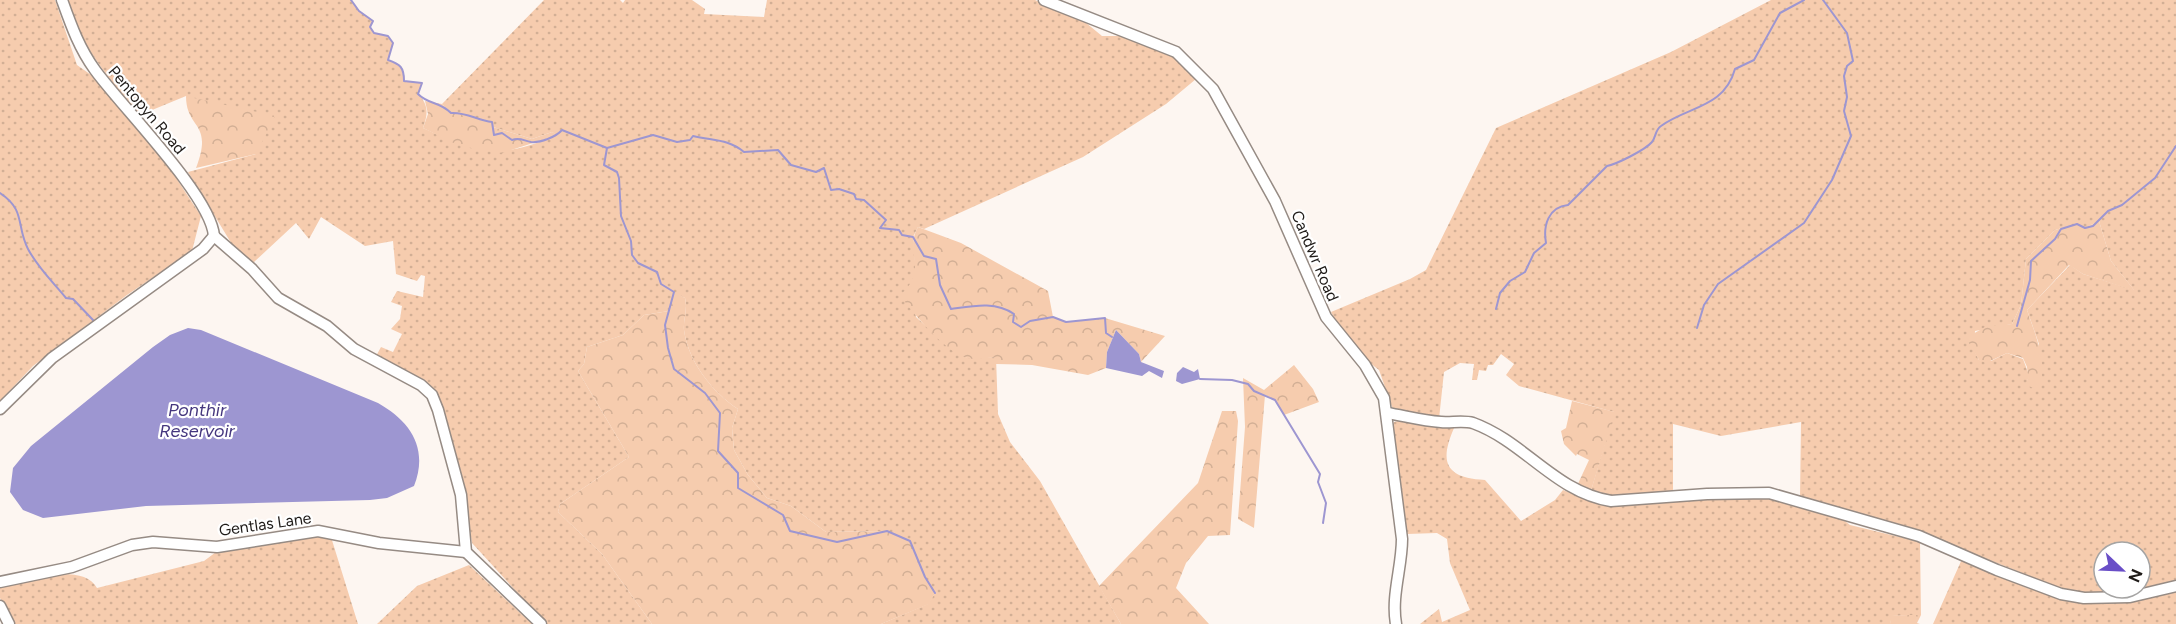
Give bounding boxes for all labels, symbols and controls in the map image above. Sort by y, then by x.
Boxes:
street label: Pentopyn Road [105,62,189,158]
street label: Candwr Road [1287,208,1343,304]
water label: Ponthir Reservoir [159,399,236,442]
street label: Gentlas Lane [218,508,313,540]
north arrow [2092,540,2152,600]
text: N [2124,566,2147,585]

